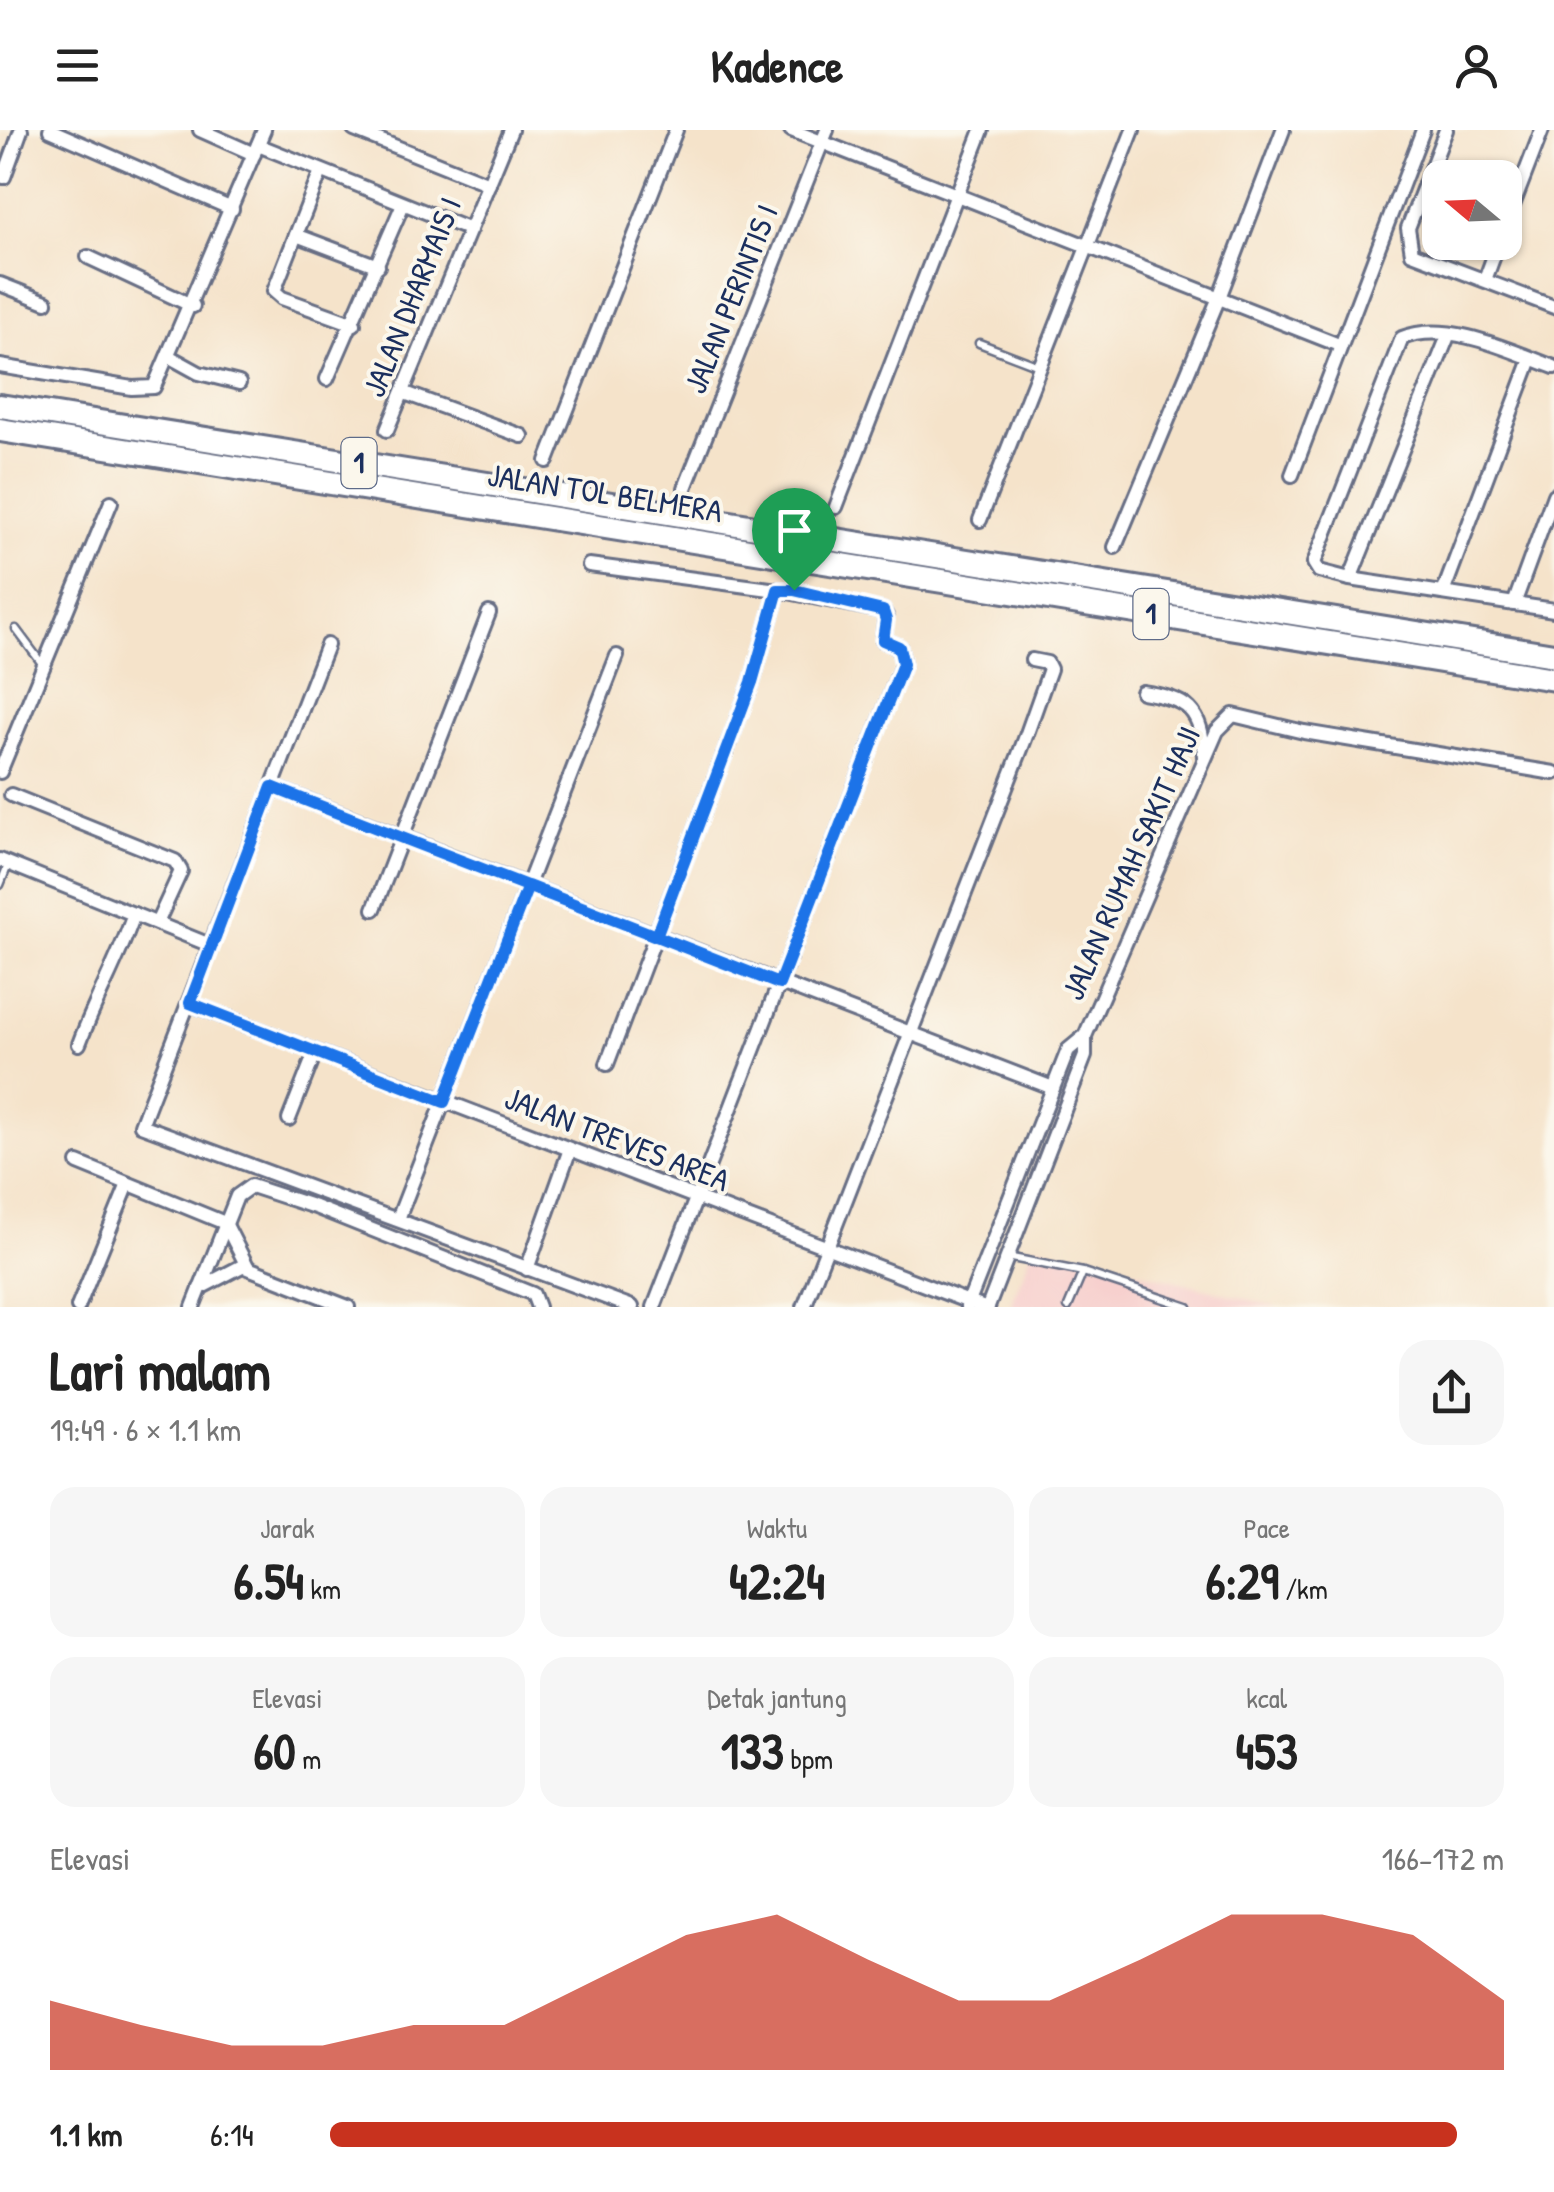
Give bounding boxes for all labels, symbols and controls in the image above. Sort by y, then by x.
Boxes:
text: Kadence [711,35,843,96]
icon: menu [50,38,105,93]
icon: person [1449,38,1504,93]
north arrow [1422,160,1522,260]
map controls [1422,160,1522,260]
street label: JALAN DHARMAIS I [352,191,471,403]
street label: JALAN PERINTIS I [673,198,788,400]
road number: 1 [342,438,376,488]
street label: JALAN TOL BELMERA [485,453,726,532]
pin [752,488,837,591]
icon: arrive [767,503,822,558]
road number: 1 [1134,589,1168,639]
street label: JALAN RUMAH SAKIT HAJI [1051,719,1210,1006]
street label: JALAN TREVES AREA [499,1076,736,1201]
text: Lari malam [50,1333,271,1407]
button: share [1399,1340,1504,1445]
text: 19:49 · 6 × 1.1 km [50,1408,241,1451]
text: Jarak [260,1509,315,1547]
text: Waktu [747,1509,807,1547]
text: Pace [1243,1509,1290,1547]
text: 6.54 [233,1547,304,1615]
text: 42:24 [729,1547,825,1615]
text: 6:29 [1206,1547,1279,1615]
text: km [304,1570,341,1608]
text: /km [1279,1570,1328,1608]
text: Elevasi [252,1679,322,1717]
text: Detak jantung [707,1679,847,1717]
text: kcal [1246,1679,1287,1717]
text: 60 [253,1717,296,1785]
text: 133 [721,1717,784,1785]
text: 453 [1236,1717,1298,1785]
text: m [296,1740,321,1778]
text: bpm [784,1740,833,1778]
text: Elevasi [50,1837,130,1880]
text: 166–172 m [1382,1837,1504,1880]
text: 1.1 km [50,2113,122,2156]
text: 6:14 [210,2113,254,2156]

